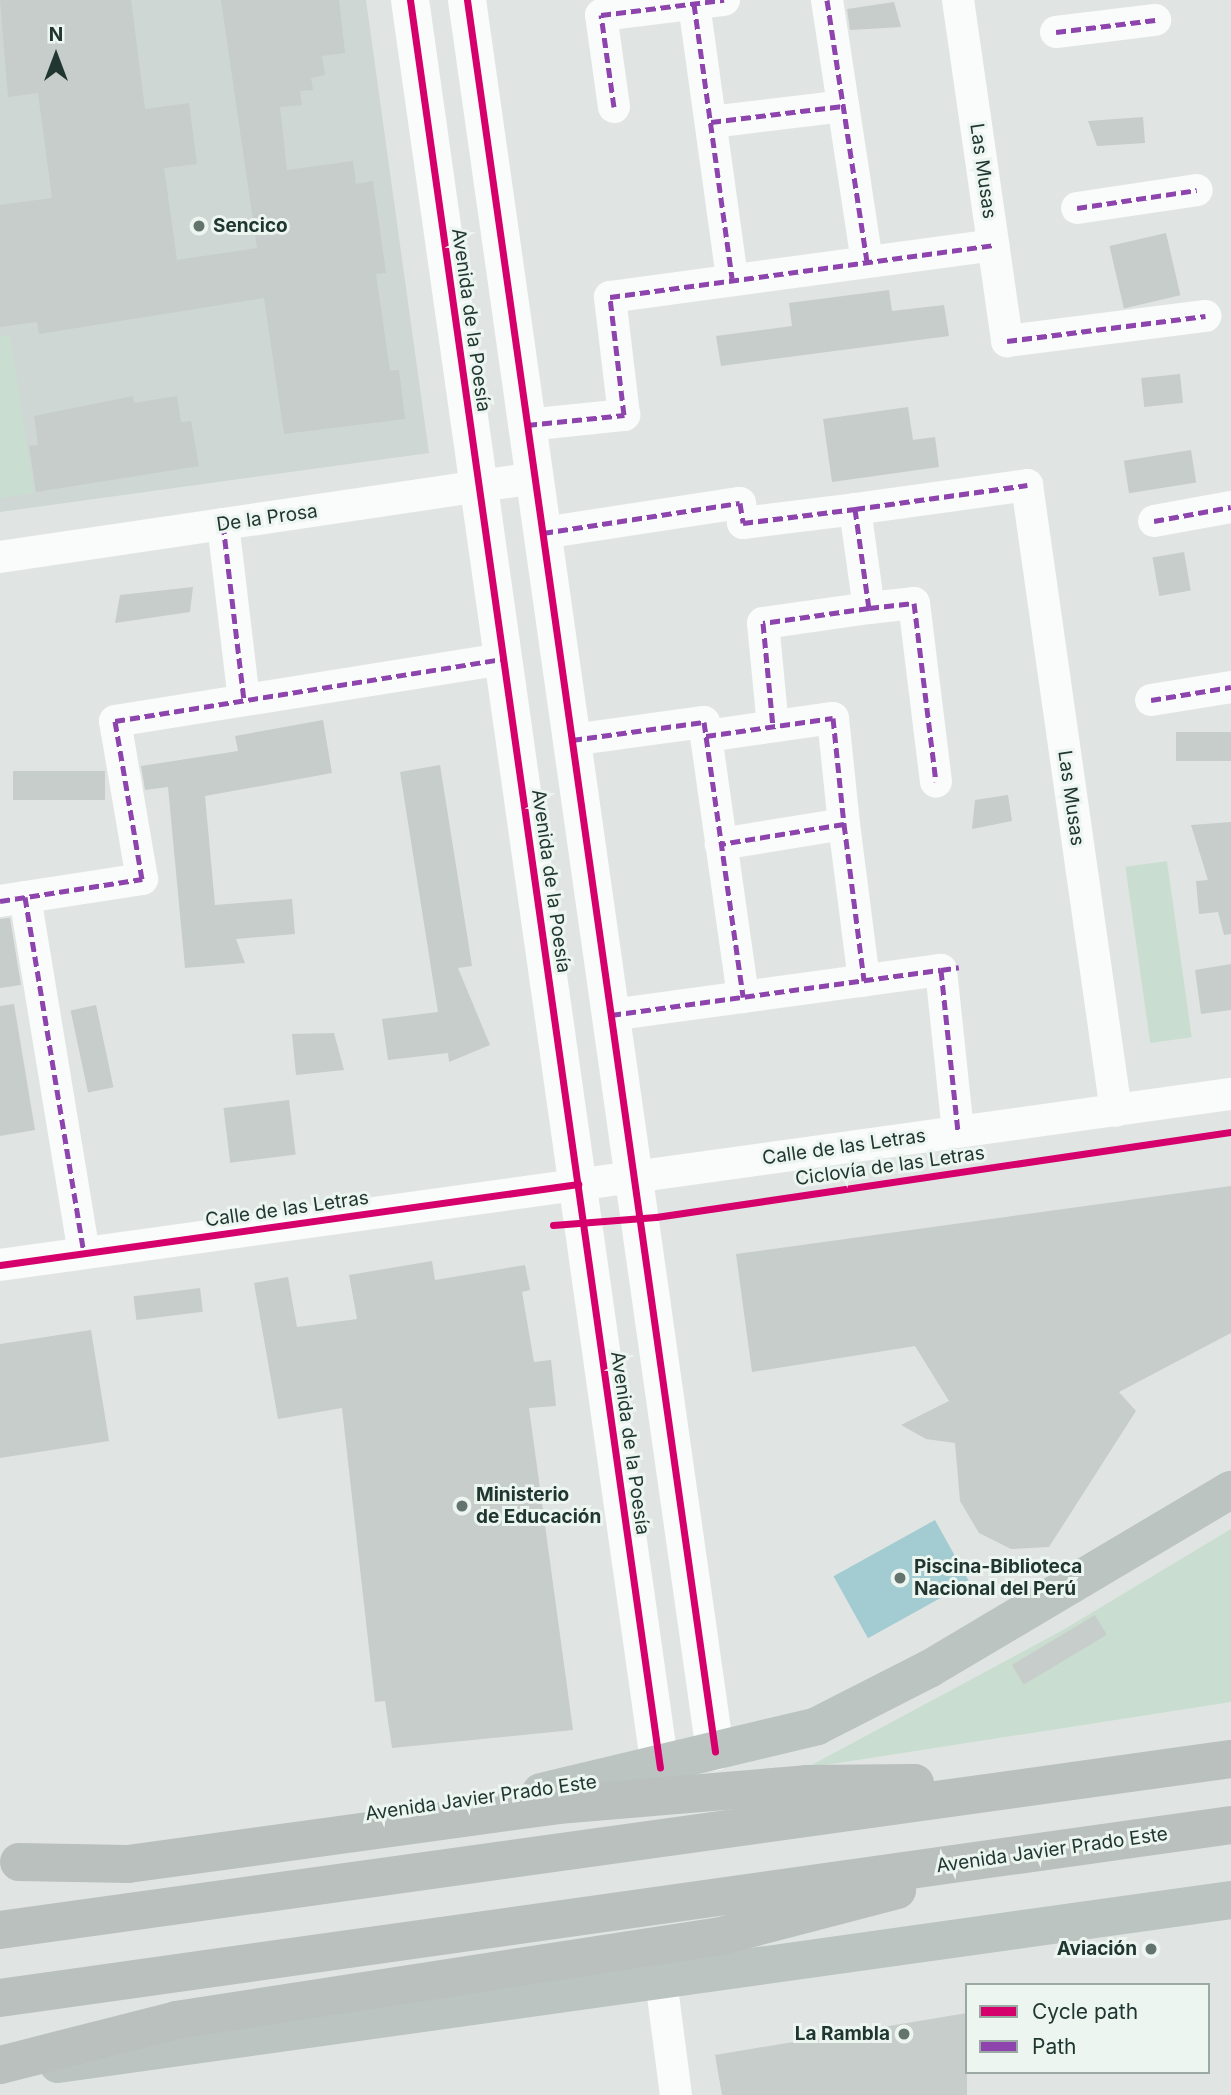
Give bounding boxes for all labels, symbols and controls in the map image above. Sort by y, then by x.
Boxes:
north arrow [21,21,91,91]
text: N [49,23,63,46]
street label: Las Musas [965,122,1001,220]
place label: Sencico [213,215,288,237]
marker: Sencico [191,218,207,234]
street label: Avenida de la Poesía [447,227,495,413]
street label: De la Prosa [215,500,319,536]
street label: Las Musas [1053,749,1089,847]
street label: Avenida de la Poesía [527,788,575,974]
street label: Calle de las Letras [761,1124,927,1170]
street label: Ciclovía de las Letras [794,1141,986,1191]
street label: Calle de las Letras [204,1186,370,1232]
street label: Avenida de la Poesía [606,1350,654,1536]
place label: Ministerio de Educación [476,1484,601,1528]
marker: Ministerio de Educación [454,1498,470,1514]
place label: Piscina-Biblioteca Nacional del Perú [914,1556,1082,1600]
marker: Piscina-Biblioteca Nacional del Perú [892,1570,908,1586]
street label: Avenida Javier Prado Este [364,1770,598,1826]
street label: Avenida Javier Prado Este [935,1822,1169,1878]
place label: Aviación [1057,1938,1137,1960]
marker: Aviación [1143,1941,1159,1957]
legend [965,1983,1210,2074]
text: Cycle path [1032,1999,1138,2024]
place label: La Rambla [795,2023,890,2045]
marker: La Rambla [896,2026,912,2042]
text: Path [1032,2034,1077,2059]

